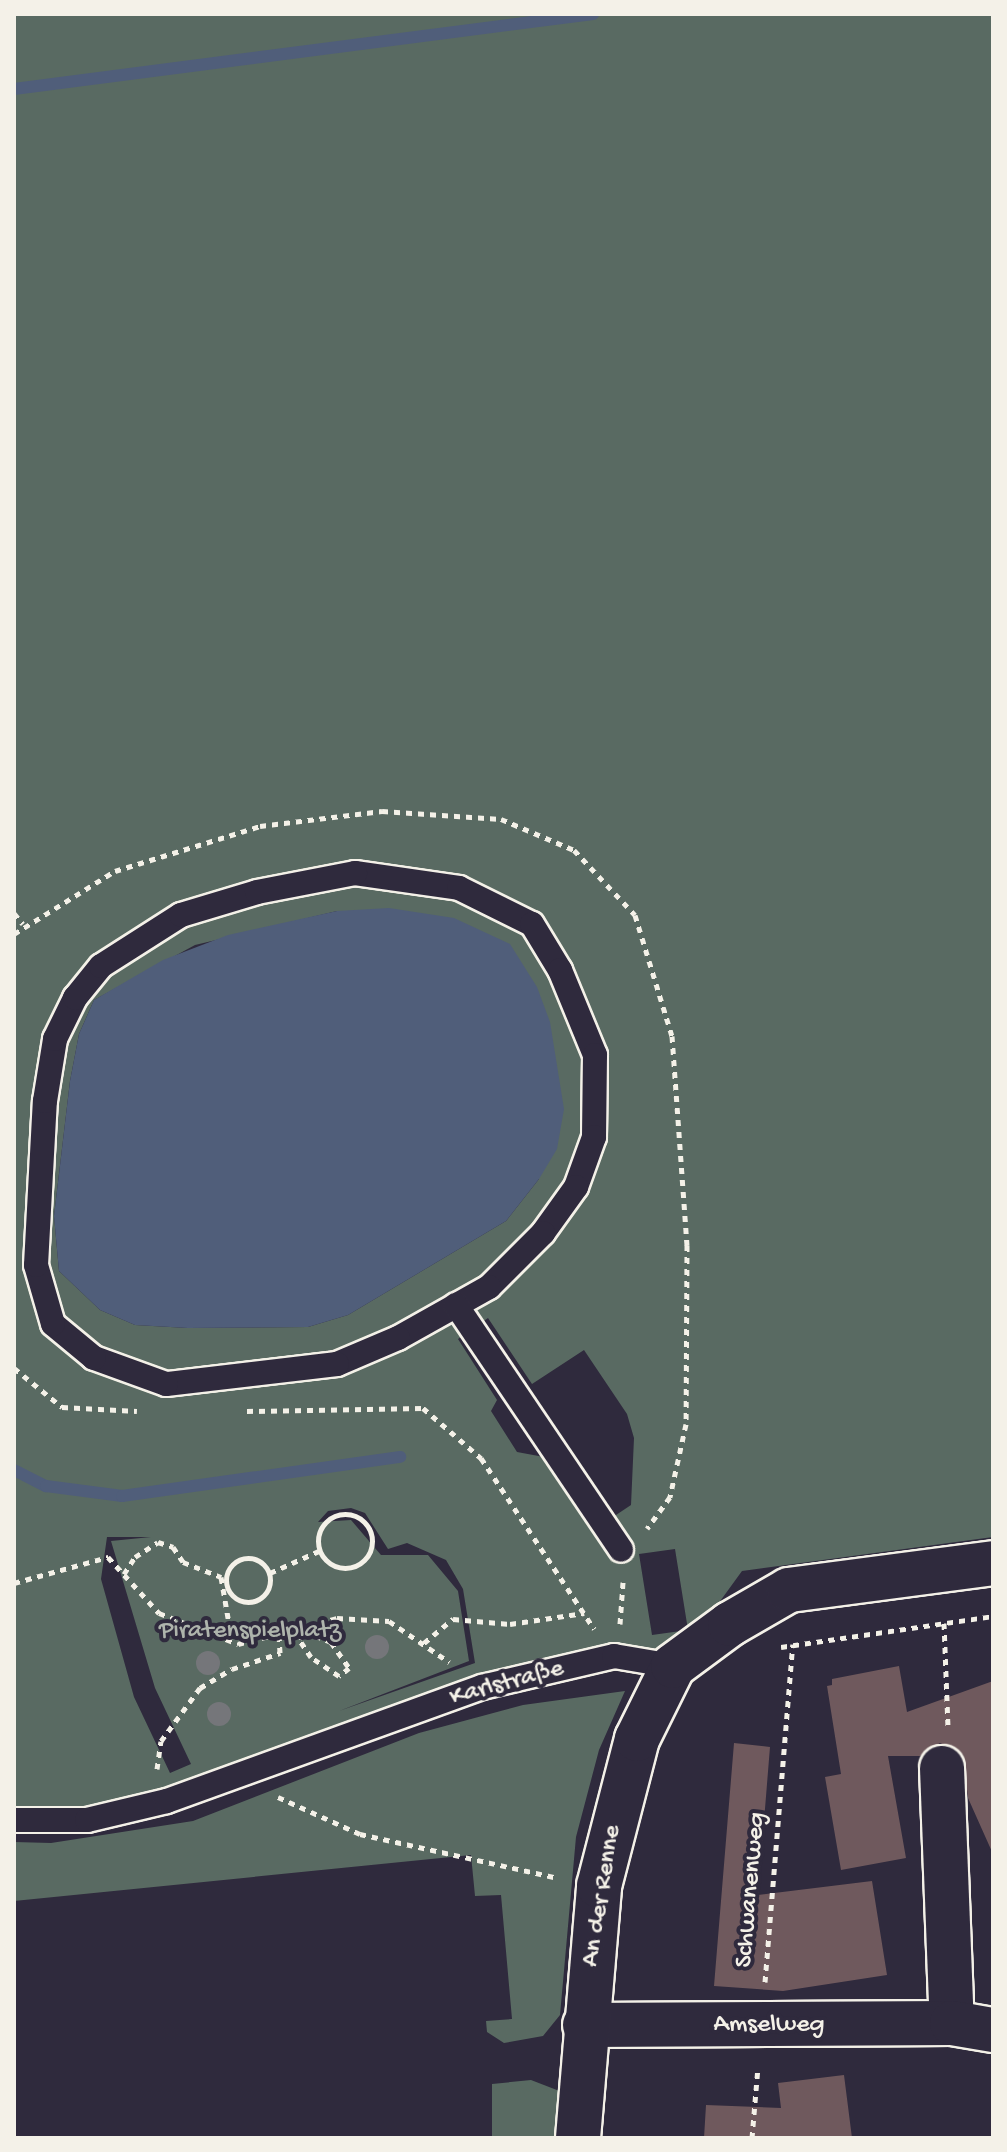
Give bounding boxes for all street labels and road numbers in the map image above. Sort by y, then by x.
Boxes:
street label: Karlstraße [447,1654,567,1714]
street label: Schwanenweg [730,1811,774,1969]
street label: An der Renne [576,1823,630,1969]
street label: Amselweg [714,2010,824,2042]

